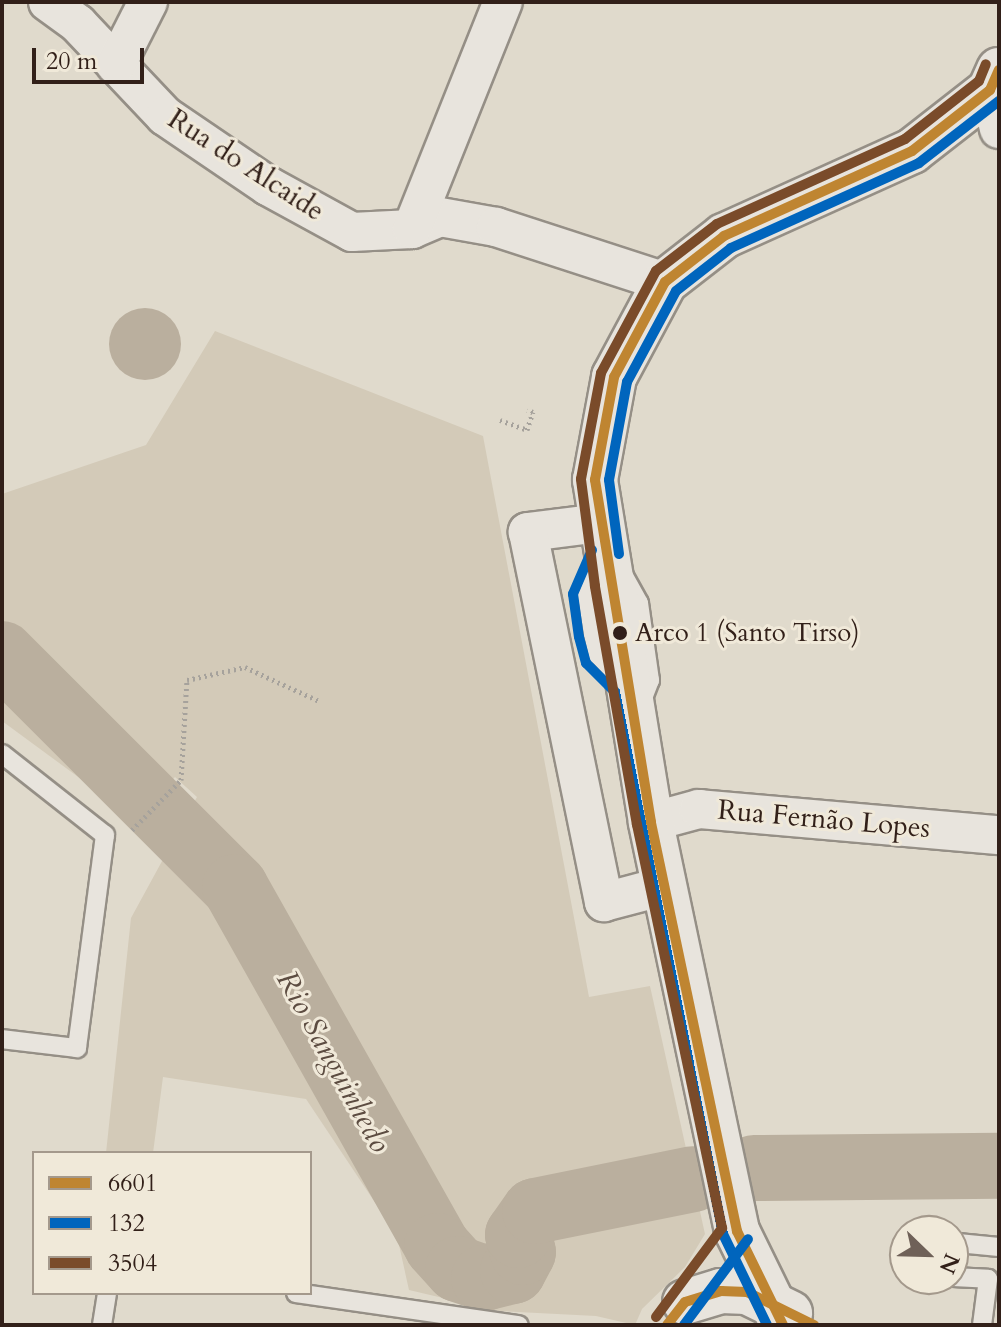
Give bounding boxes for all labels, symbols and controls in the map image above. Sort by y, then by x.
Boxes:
scale bar [36,32,148,82]
text: 20 m [46,45,97,78]
street label: Rua do Alcaide [162,102,330,228]
place label: Arco 1 (Santo Tirso) [635,617,860,649]
marker: Arco 1 (Santo Tirso) [612,625,628,641]
street label: Rua Fernão Lopes [716,793,932,845]
water label: Rio Sanguinhedo [268,965,398,1159]
legend [32,1151,312,1295]
text: 6601 [108,1167,157,1200]
text: 132 [108,1207,145,1240]
north arrow [889,1215,969,1295]
text: 3504 [108,1247,157,1280]
text: N [932,1249,967,1278]

